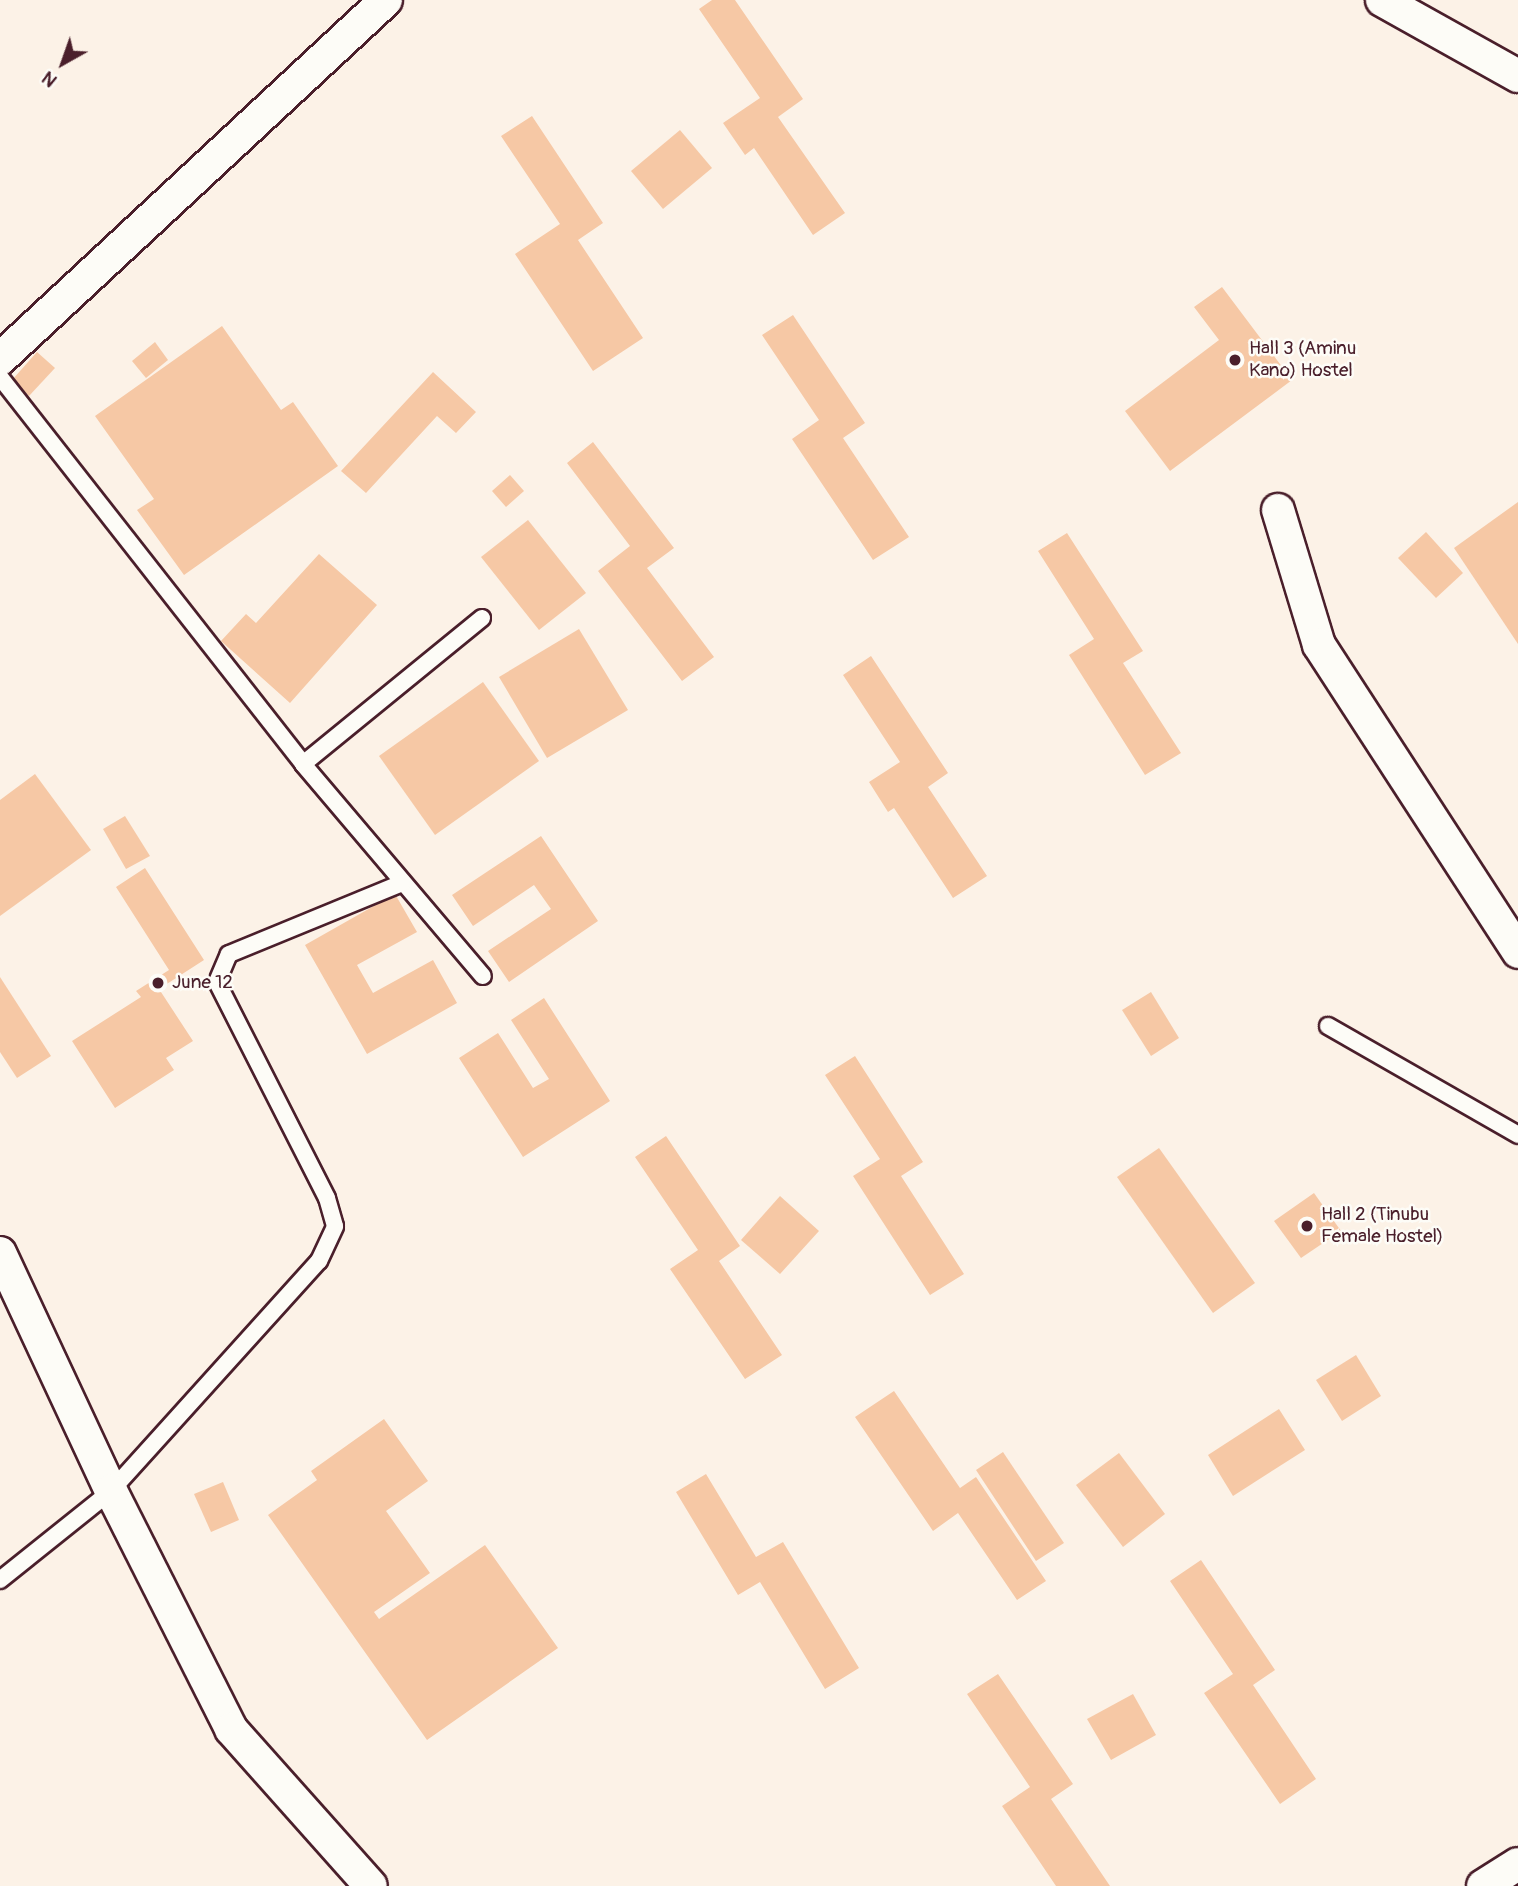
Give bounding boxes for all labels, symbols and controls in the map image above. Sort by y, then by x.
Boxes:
north arrow [28,28,98,98]
text: N [37,66,62,92]
place label: Hall 3 (Aminu Kano) Hostel [1249,338,1356,382]
marker: Hall 3 (Aminu Kano) Hostel [1227,352,1243,368]
place label: June 12 [172,972,233,994]
marker: June 12 [150,975,166,991]
place label: Hall 2 (Tinubu Female Hostel) [1321,1204,1443,1248]
marker: Hall 2 (Tinubu Female Hostel) [1299,1218,1315,1234]

